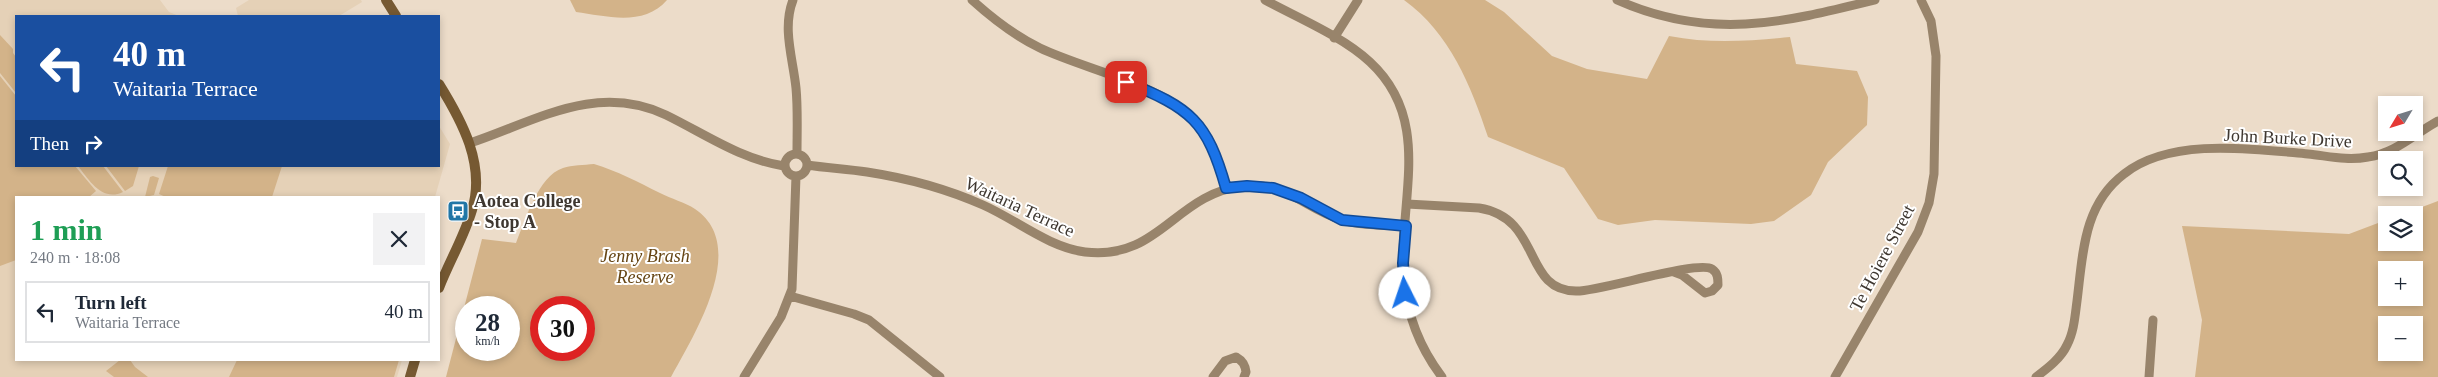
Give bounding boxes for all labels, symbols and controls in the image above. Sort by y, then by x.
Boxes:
icon: left [30,35,95,100]
text: 40 m [113,35,186,74]
pin [1105,61,1147,103]
icon: arrive [1112,68,1140,96]
text: Waitaria Terrace [113,76,258,101]
north arrow [2378,96,2422,141]
map controls [2378,96,2423,361]
street label: John Burke Drive [2224,125,2352,151]
icon: right [79,130,107,158]
text: Then [30,133,69,154]
button: search [2378,151,2423,196]
street label: Waitaria Terrace [962,173,1078,241]
place label: Aotea College - Stop A [474,191,580,232]
bus stop icon: Aotea College - Stop A [446,199,470,223]
street label: Te Hoiere Street [1846,201,1918,315]
button: layers [2378,206,2423,251]
text: 1 min [30,213,103,246]
button: close [373,213,425,265]
park label: Jenny Brash Reserve [600,246,690,287]
text: 240 m · 18:08 [30,249,120,266]
button: + [2378,261,2423,306]
position arrow [1378,266,1430,318]
text: Turn left [75,292,147,313]
speed limit sign: 30 [530,296,595,361]
icon: left [32,298,60,326]
text: 40 m [384,301,423,322]
text: 28 [475,309,500,336]
text: Waitaria Terrace [75,314,180,331]
button: − [2378,316,2423,361]
text: km/h [475,334,500,348]

